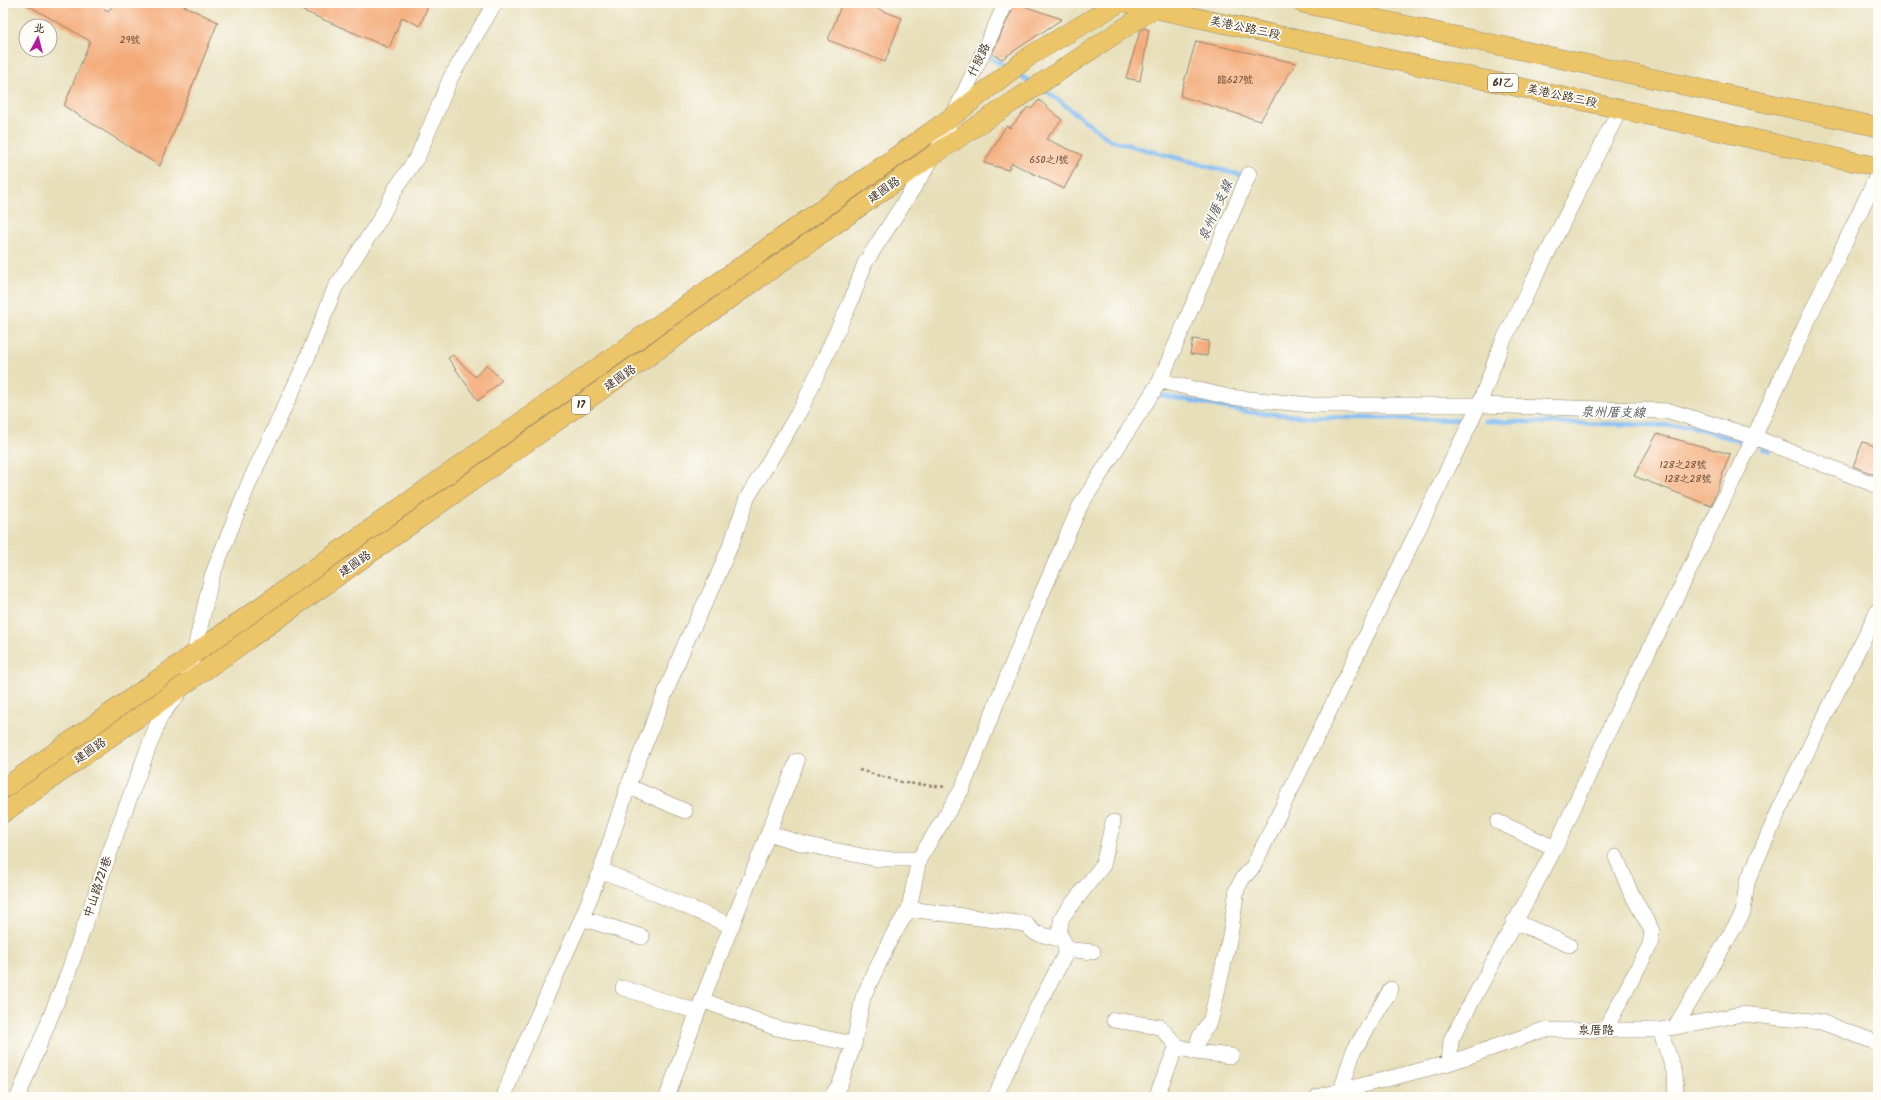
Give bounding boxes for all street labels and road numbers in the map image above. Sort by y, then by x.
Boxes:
street label: 美港公路三段 [1208,11,1282,45]
street label: 什股路 [963,40,995,80]
road number: 61乙 [1488,74,1518,92]
street label: 美港公路三段 [1525,79,1599,113]
street label: 建國路 [864,172,904,208]
street label: 建國路 [600,360,640,396]
road number: 17 [572,396,590,414]
street label: 建國路 [335,546,375,582]
street label: 建國路 [70,733,110,769]
street label: 中山路721巷 [79,854,117,920]
street label: 泉厝路 [1578,1021,1614,1040]

